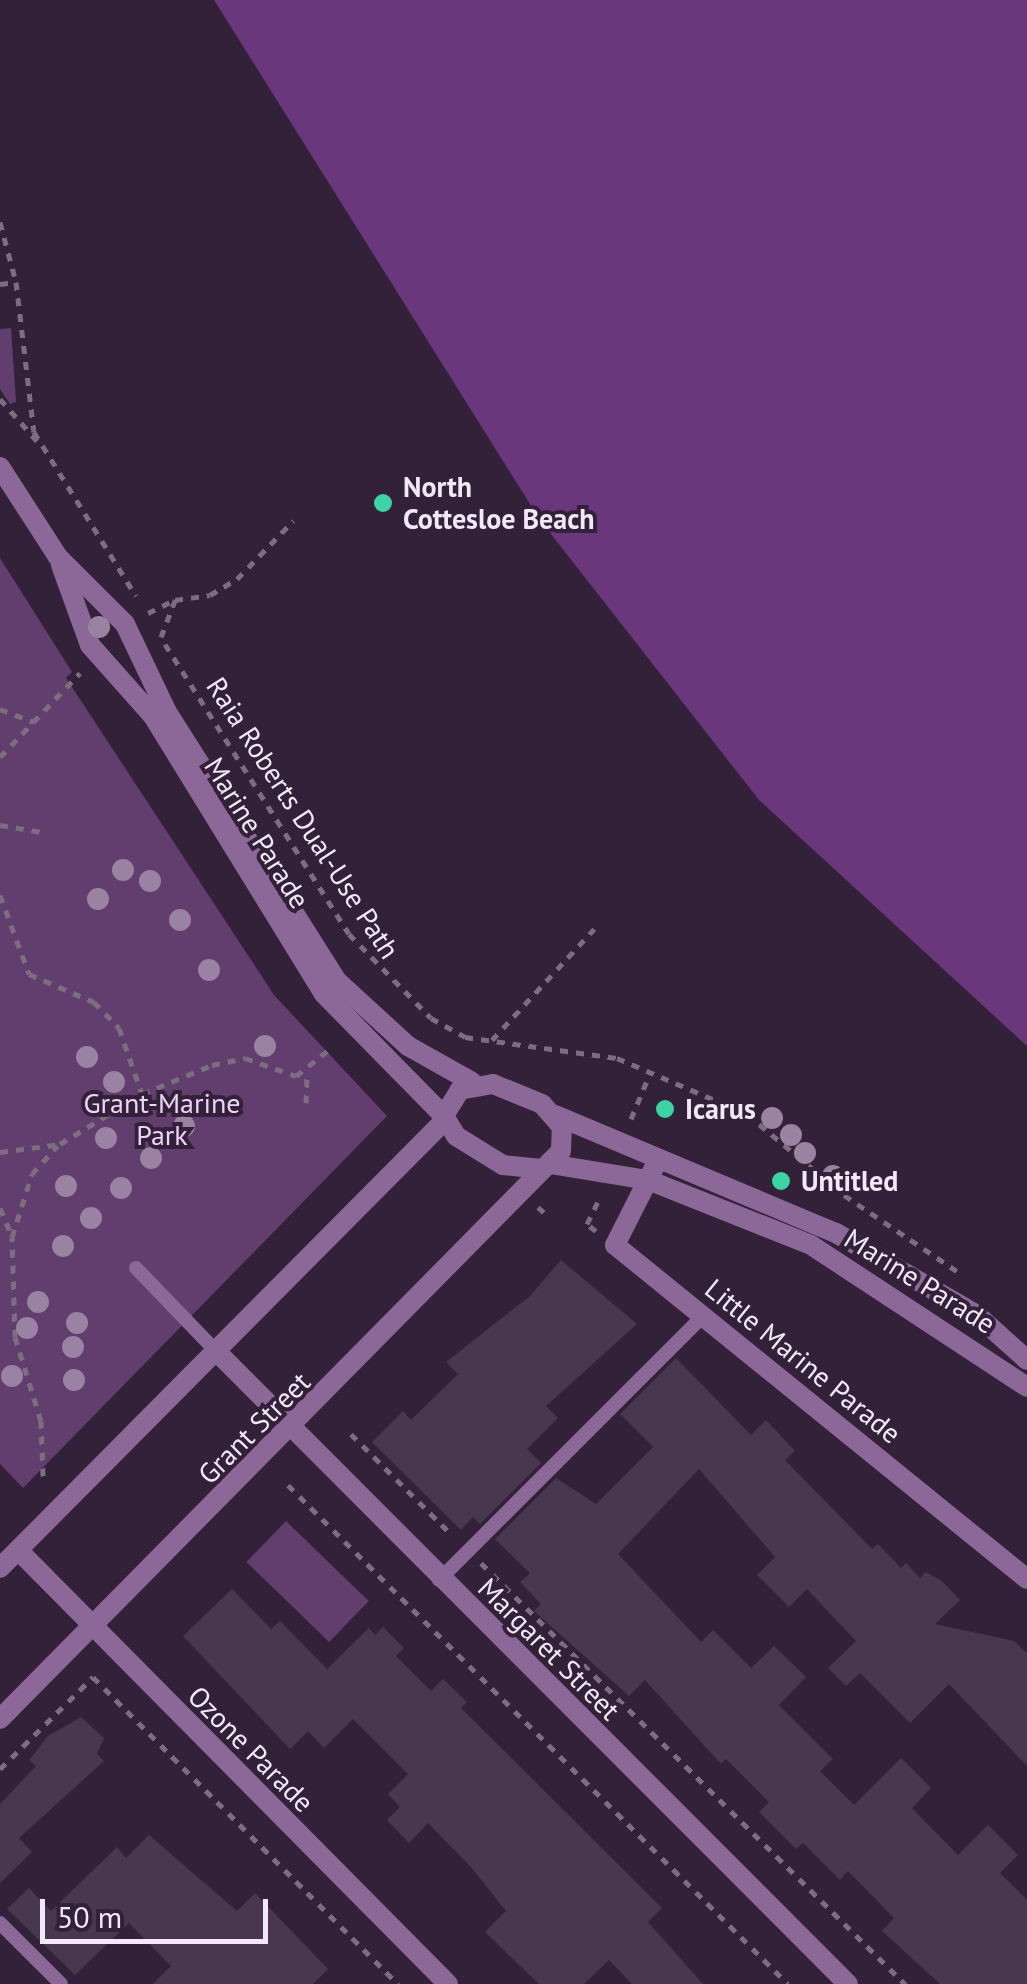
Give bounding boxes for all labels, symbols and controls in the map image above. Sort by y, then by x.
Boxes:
place label: North Cottesloe Beach [403,470,595,536]
marker: North Cottesloe Beach [372,492,394,514]
street label: Raia Roberts Dual-Use Path [199,671,407,965]
street label: Marine Parade [197,751,317,915]
park label: Grant-Marine Park [83,1086,241,1152]
place label: Icarus [685,1092,756,1126]
marker: Icarus [654,1098,676,1120]
place label: Untitled [801,1164,898,1198]
marker: Untitled [770,1170,792,1192]
street label: Marine Parade [838,1221,1002,1341]
street label: Little Marine Parade [698,1272,908,1450]
street label: Grant Street [191,1365,317,1491]
street label: Margaret Street [471,1571,627,1727]
street label: Ozone Parade [181,1679,321,1819]
scale bar [45,1879,272,1941]
text: 50 m [57,1897,122,1936]

